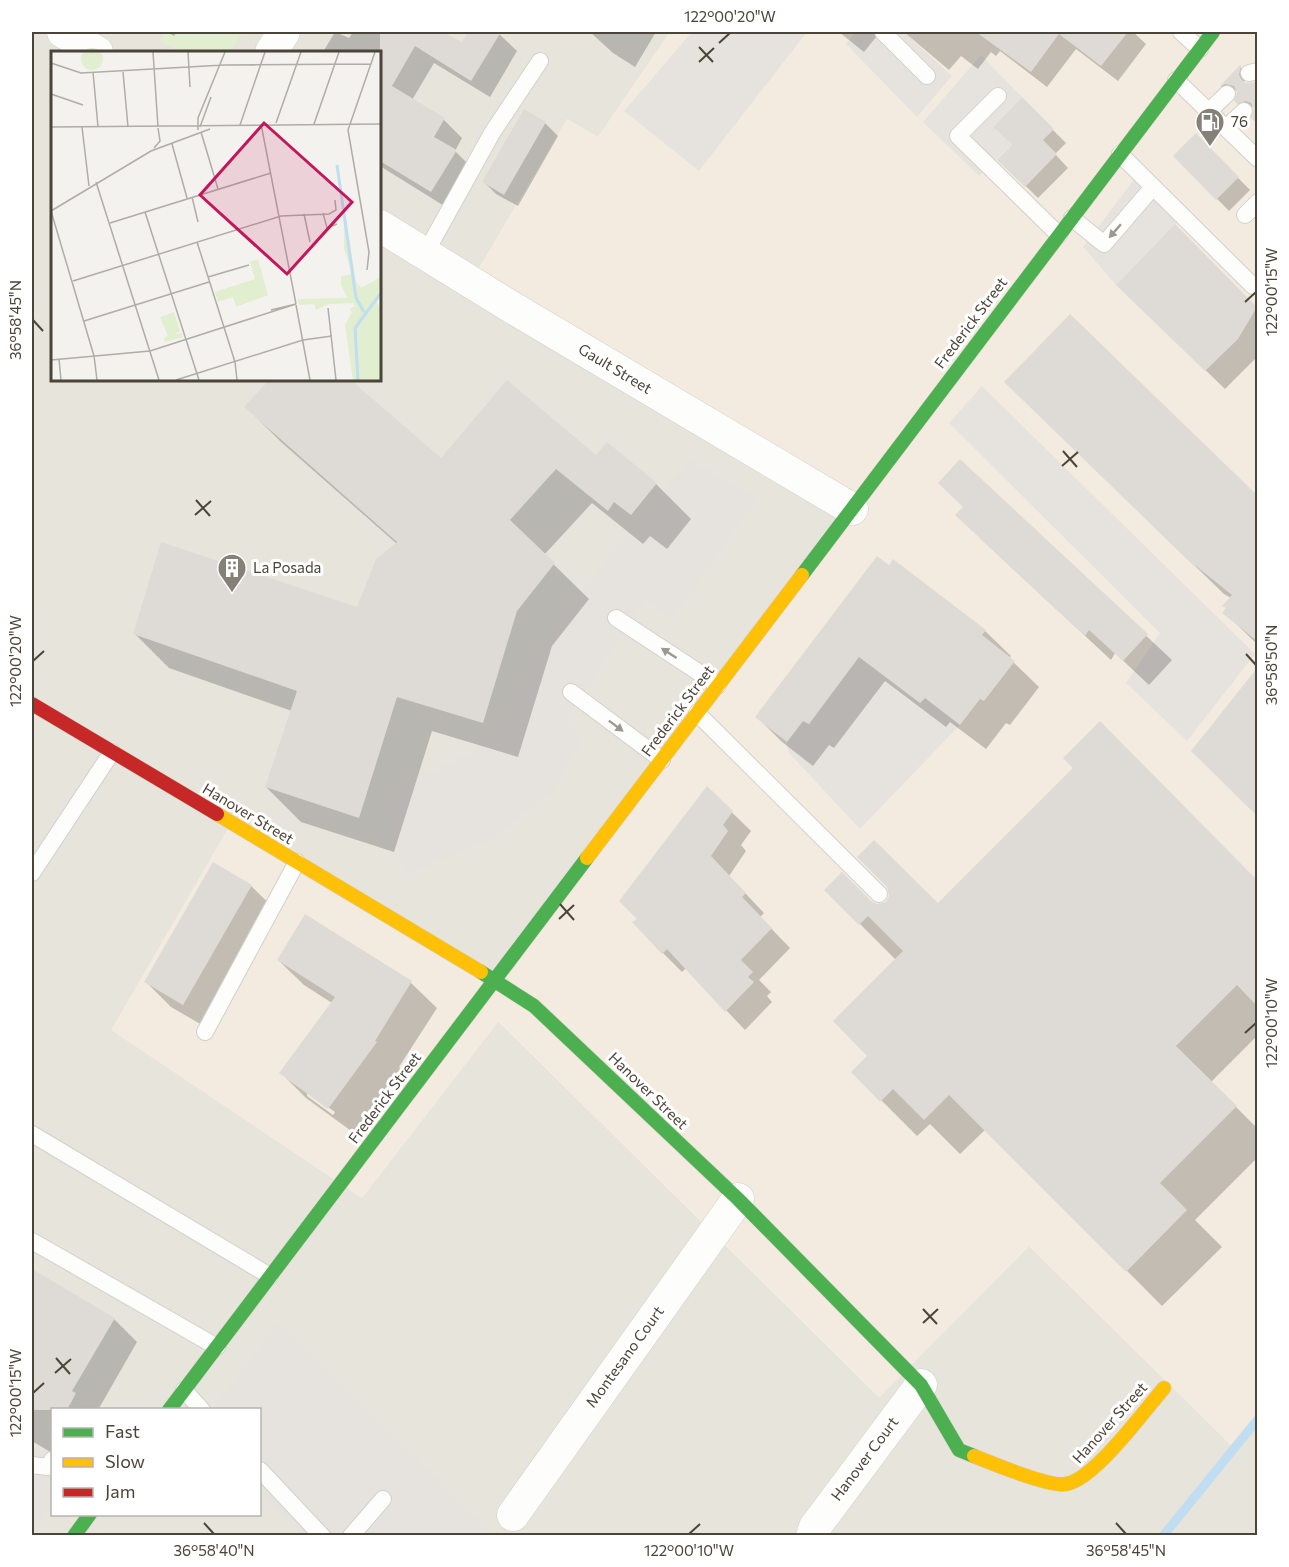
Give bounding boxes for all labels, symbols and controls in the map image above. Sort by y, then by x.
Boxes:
text: 122°00'20"W [684,7,776,25]
inset map [51,51,381,381]
fuel station icon: 76 [1194,106,1226,148]
place label: 76 [1231,112,1248,130]
one-way arrow [1109,223,1122,238]
text: 122°00'15"W [1262,248,1280,336]
street label: Frederick Street [930,273,1010,371]
text: 36°58'45"N [6,280,24,360]
street label: Gault Street [576,339,655,397]
building icon: La Posada [216,552,248,594]
place label: La Posada [253,558,321,576]
text: 122°00'20"W [6,615,24,707]
text: 36°58'50"N [1262,625,1280,705]
one-way arrow [661,648,677,659]
street label: Frederick Street [637,661,717,759]
one-way arrow [609,719,624,731]
street label: Hanover Street [200,779,297,847]
text: 122°00'10"W [1262,978,1280,1068]
street label: Frederick Street [344,1048,424,1146]
street label: Hanover Street [605,1048,692,1133]
street label: Montesano Court [581,1302,667,1411]
text: 122°00'15"W [6,1349,24,1437]
street label: Hanover Street [1068,1378,1150,1467]
legend [51,1408,261,1516]
street label: Hanover Court [827,1413,902,1504]
text: Fast [105,1420,140,1442]
text: Slow [105,1450,145,1472]
text: Jam [105,1480,135,1502]
text: 36°58'40"N [173,1541,255,1559]
text: 122°00'10"W [644,1541,734,1559]
text: 36°58'45"N [1086,1541,1166,1559]

